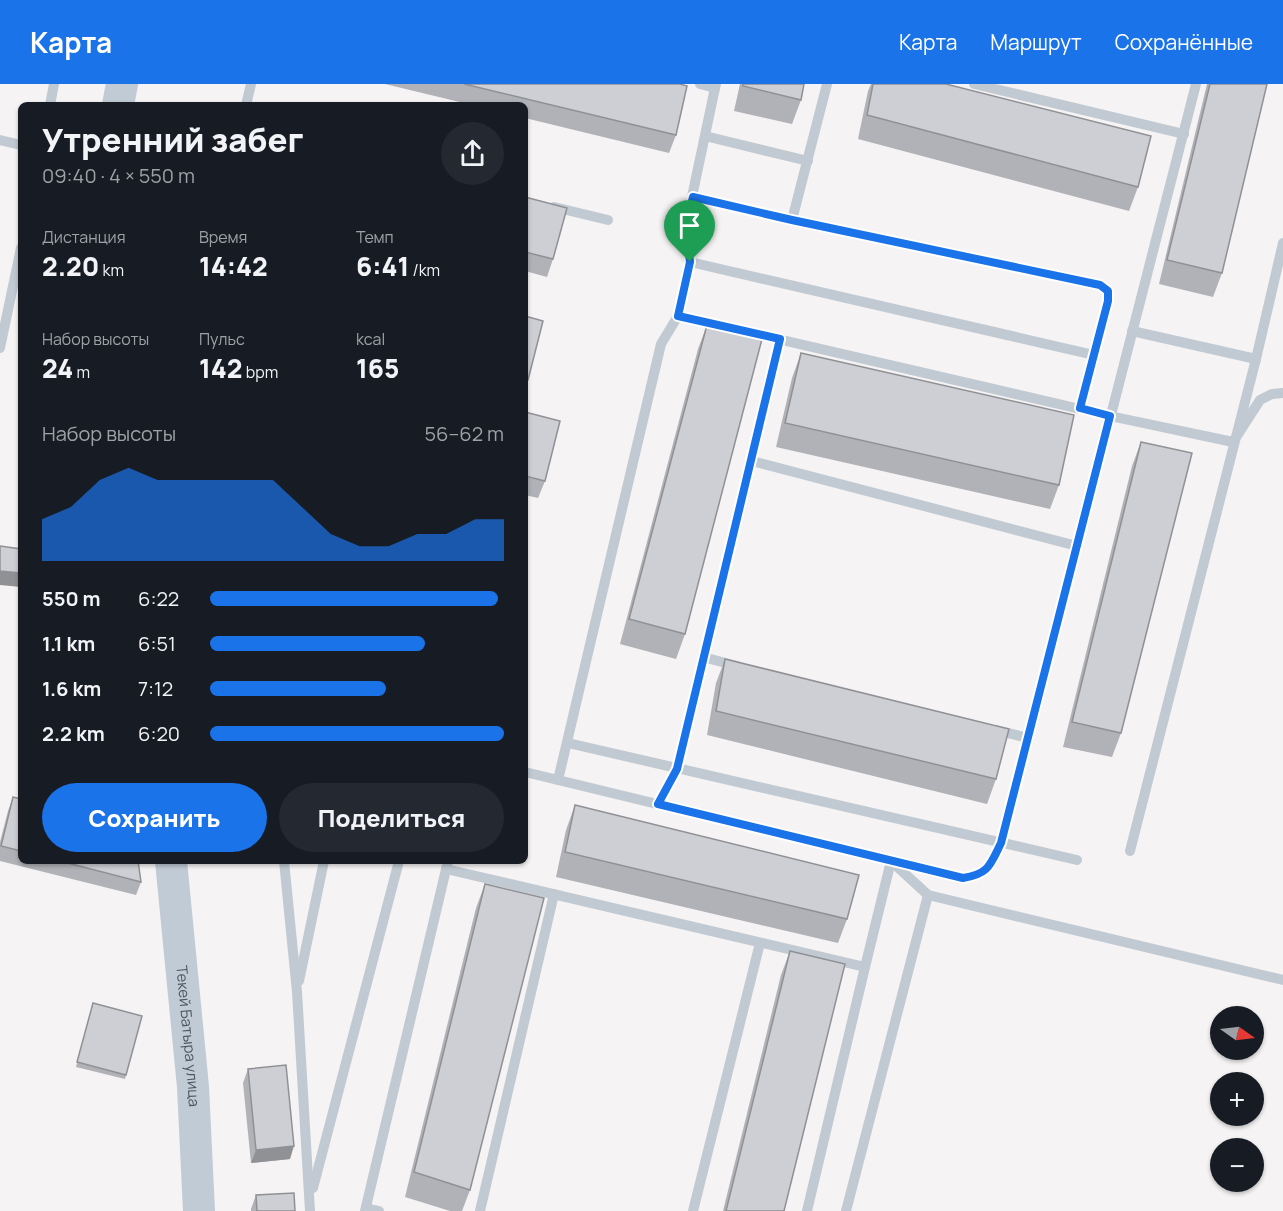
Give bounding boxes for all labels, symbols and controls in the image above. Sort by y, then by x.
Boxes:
text: Карта [30,23,112,61]
text: Карта [899,28,957,56]
text: Маршрут [990,28,1082,56]
text: Сохранённые [1115,28,1253,56]
text: Утренний забег [42,117,304,162]
button: share [441,122,504,185]
text: 09:40 · 4 × 550 m [42,162,195,189]
pin [664,200,715,262]
icon: arrive [673,209,706,242]
text: Дистанция [42,226,126,248]
text: Время [199,226,247,248]
text: Темп [356,226,394,248]
text: 2.20 [42,248,99,284]
text: 14:42 [199,248,268,284]
text: 6:41 [356,248,409,284]
text: km [99,259,124,281]
text: /km [409,259,440,281]
text: Набор высоты [42,328,149,350]
text: Пульс [199,328,245,350]
text: kcal [356,328,385,350]
text: 24 [42,350,73,386]
text: 142 [199,350,243,386]
text: 165 [356,350,399,386]
text: m [73,361,90,383]
text: bpm [243,361,278,383]
text: Набор высоты [42,420,176,447]
text: 56–62 m [424,420,504,447]
text: 550 m [42,585,101,612]
text: 6:22 [138,585,179,612]
text: 1.1 km [42,630,95,657]
text: 6:51 [138,630,176,657]
text: 1.6 km [42,675,101,702]
text: 7:12 [138,675,173,702]
text: 2.2 km [42,720,105,747]
text: 6:20 [138,720,180,747]
button: Сохранить [42,783,267,852]
button: Поделиться [279,783,504,852]
street label: Текей Батыра улица [171,964,205,1107]
north arrow [1210,1006,1264,1060]
map controls [1210,1006,1264,1192]
button: + [1210,1072,1264,1126]
button: − [1210,1138,1264,1192]

